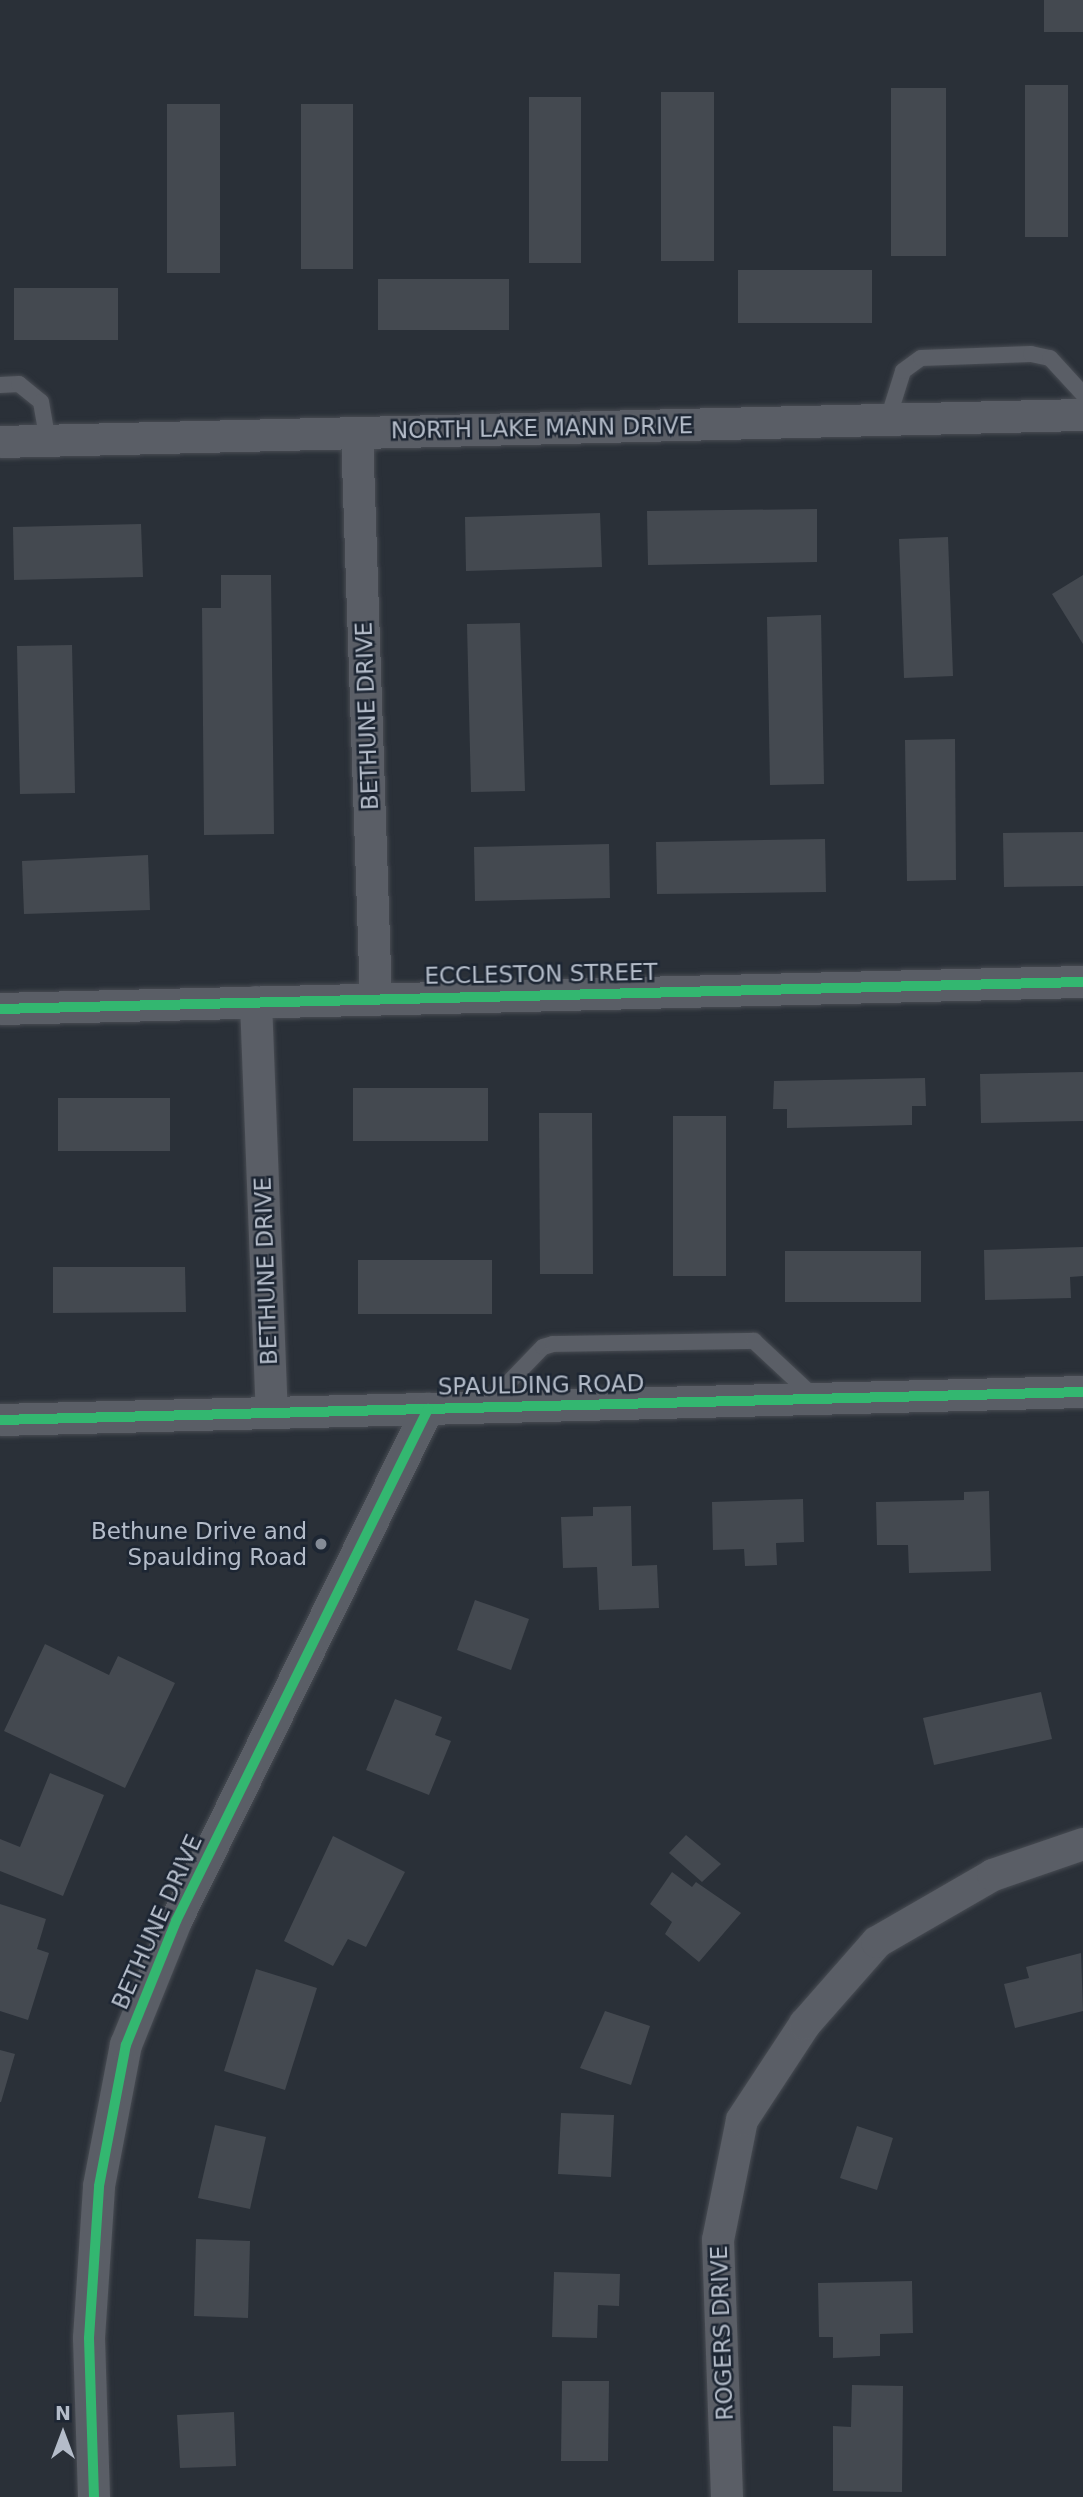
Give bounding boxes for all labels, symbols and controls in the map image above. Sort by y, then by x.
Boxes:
street label: NORTH LAKE MANN DRIVE [391,412,693,444]
street label: BETHUNE DRIVE [350,621,384,811]
street label: ECCLESTON STREET [424,958,658,990]
street label: BETHUNE DRIVE [249,1176,283,1366]
street label: SPAULDING ROAD [438,1369,644,1401]
place label: Bethune Drive and Spaulding Road [91,1517,307,1571]
marker: Bethune Drive and Spaulding Road [313,1536,329,1552]
street label: BETHUNE DRIVE [106,1830,208,2014]
street label: ROGERS DRIVE [705,2245,739,2421]
north arrow [28,2399,98,2469]
text: N [55,2402,71,2424]

